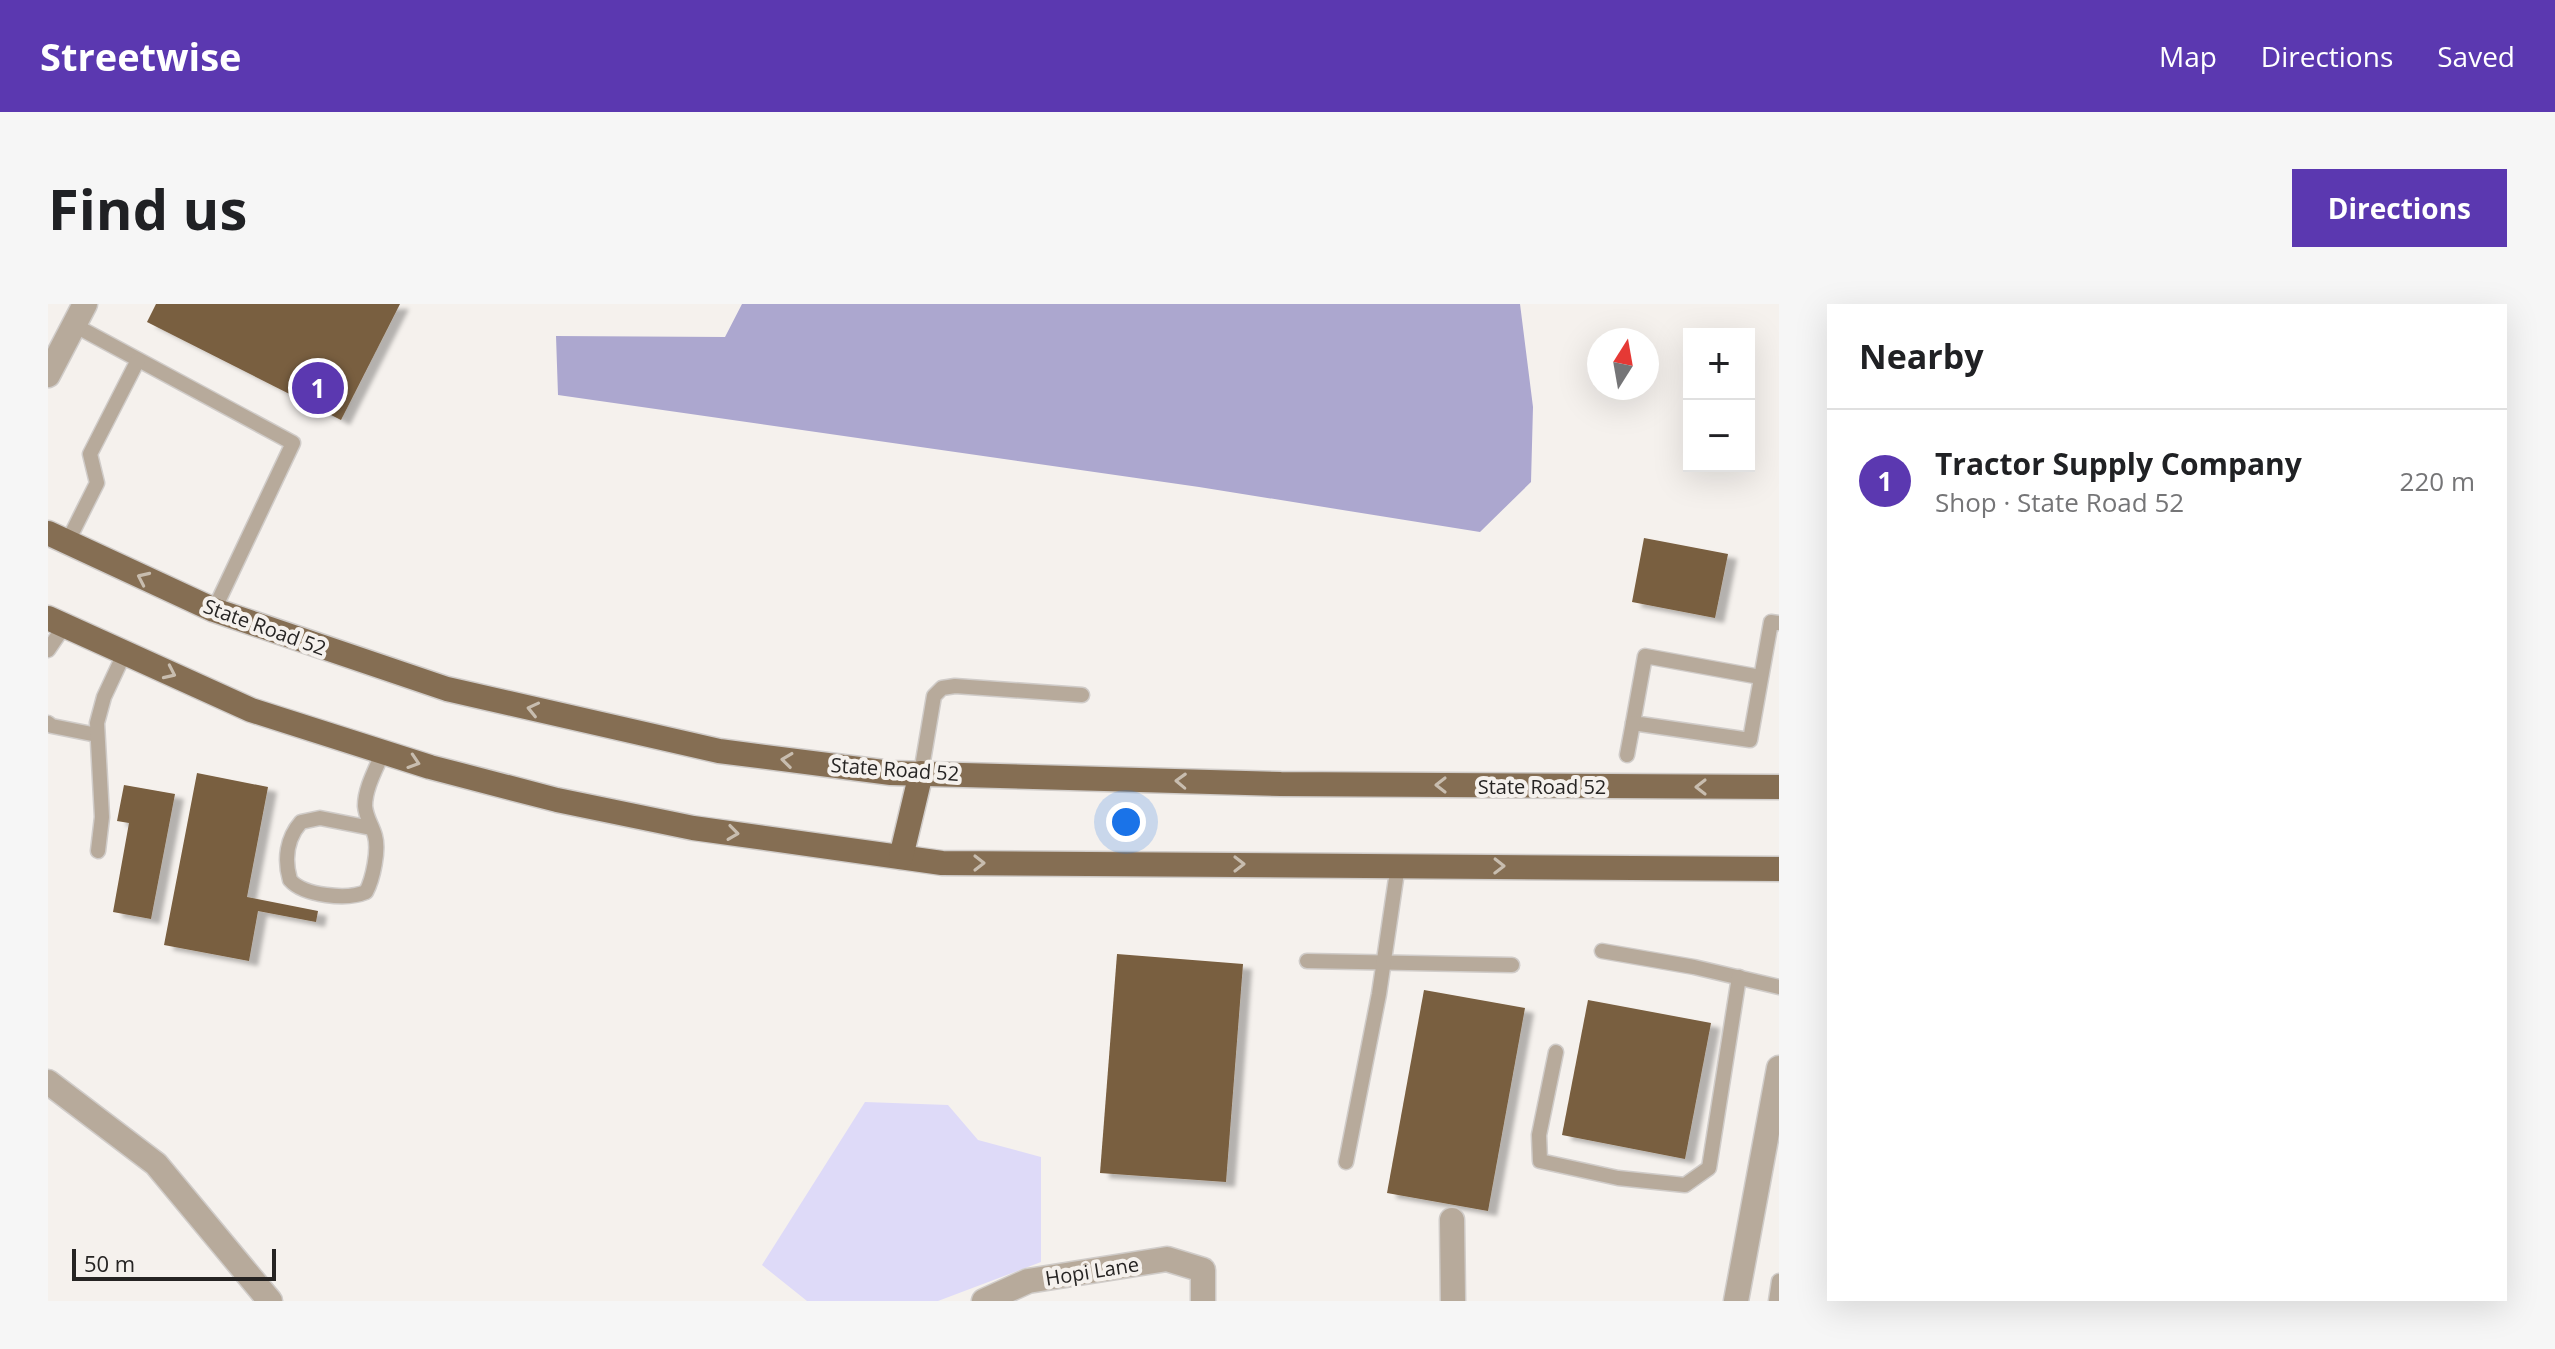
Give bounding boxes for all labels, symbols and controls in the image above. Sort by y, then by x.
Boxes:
text: Streetwise [40,30,242,82]
text: Map [2159,37,2217,75]
text: Directions [2261,37,2393,75]
text: Saved [2437,37,2515,75]
button: Directions [2292,169,2507,247]
text: Find us [48,170,247,246]
north arrow [1587,328,1659,400]
map controls [1683,328,1755,472]
button: + [1683,328,1755,400]
text: Nearby [1859,333,1984,379]
pin: 1 [292,358,344,418]
button: − [1683,400,1755,472]
text: Tractor Supply Company [1935,443,2302,484]
text: 1 [1878,463,1892,499]
text: 220 m [2400,463,2475,499]
text: Shop · State Road 52 [1935,484,2184,520]
one-way arrow [136,571,151,587]
street label: State Road 52 [200,592,330,662]
one-way arrow [162,663,176,679]
one-way arrow [526,701,540,718]
one-way arrow [781,751,794,768]
street label: State Road 52 [830,751,960,787]
one-way arrow [406,753,420,769]
one-way arrow [1174,772,1187,789]
street label: State Road 52 [1478,773,1606,800]
one-way arrow [1434,776,1447,794]
one-way arrow [1694,778,1707,796]
your location [1106,802,1146,842]
one-way arrow [726,824,739,841]
one-way arrow [973,854,986,872]
one-way arrow [1233,855,1246,873]
one-way arrow [1493,858,1506,875]
scale bar [72,1245,276,1281]
text: 50 m [84,1248,135,1278]
street label: Hopi Lane [1043,1250,1141,1292]

